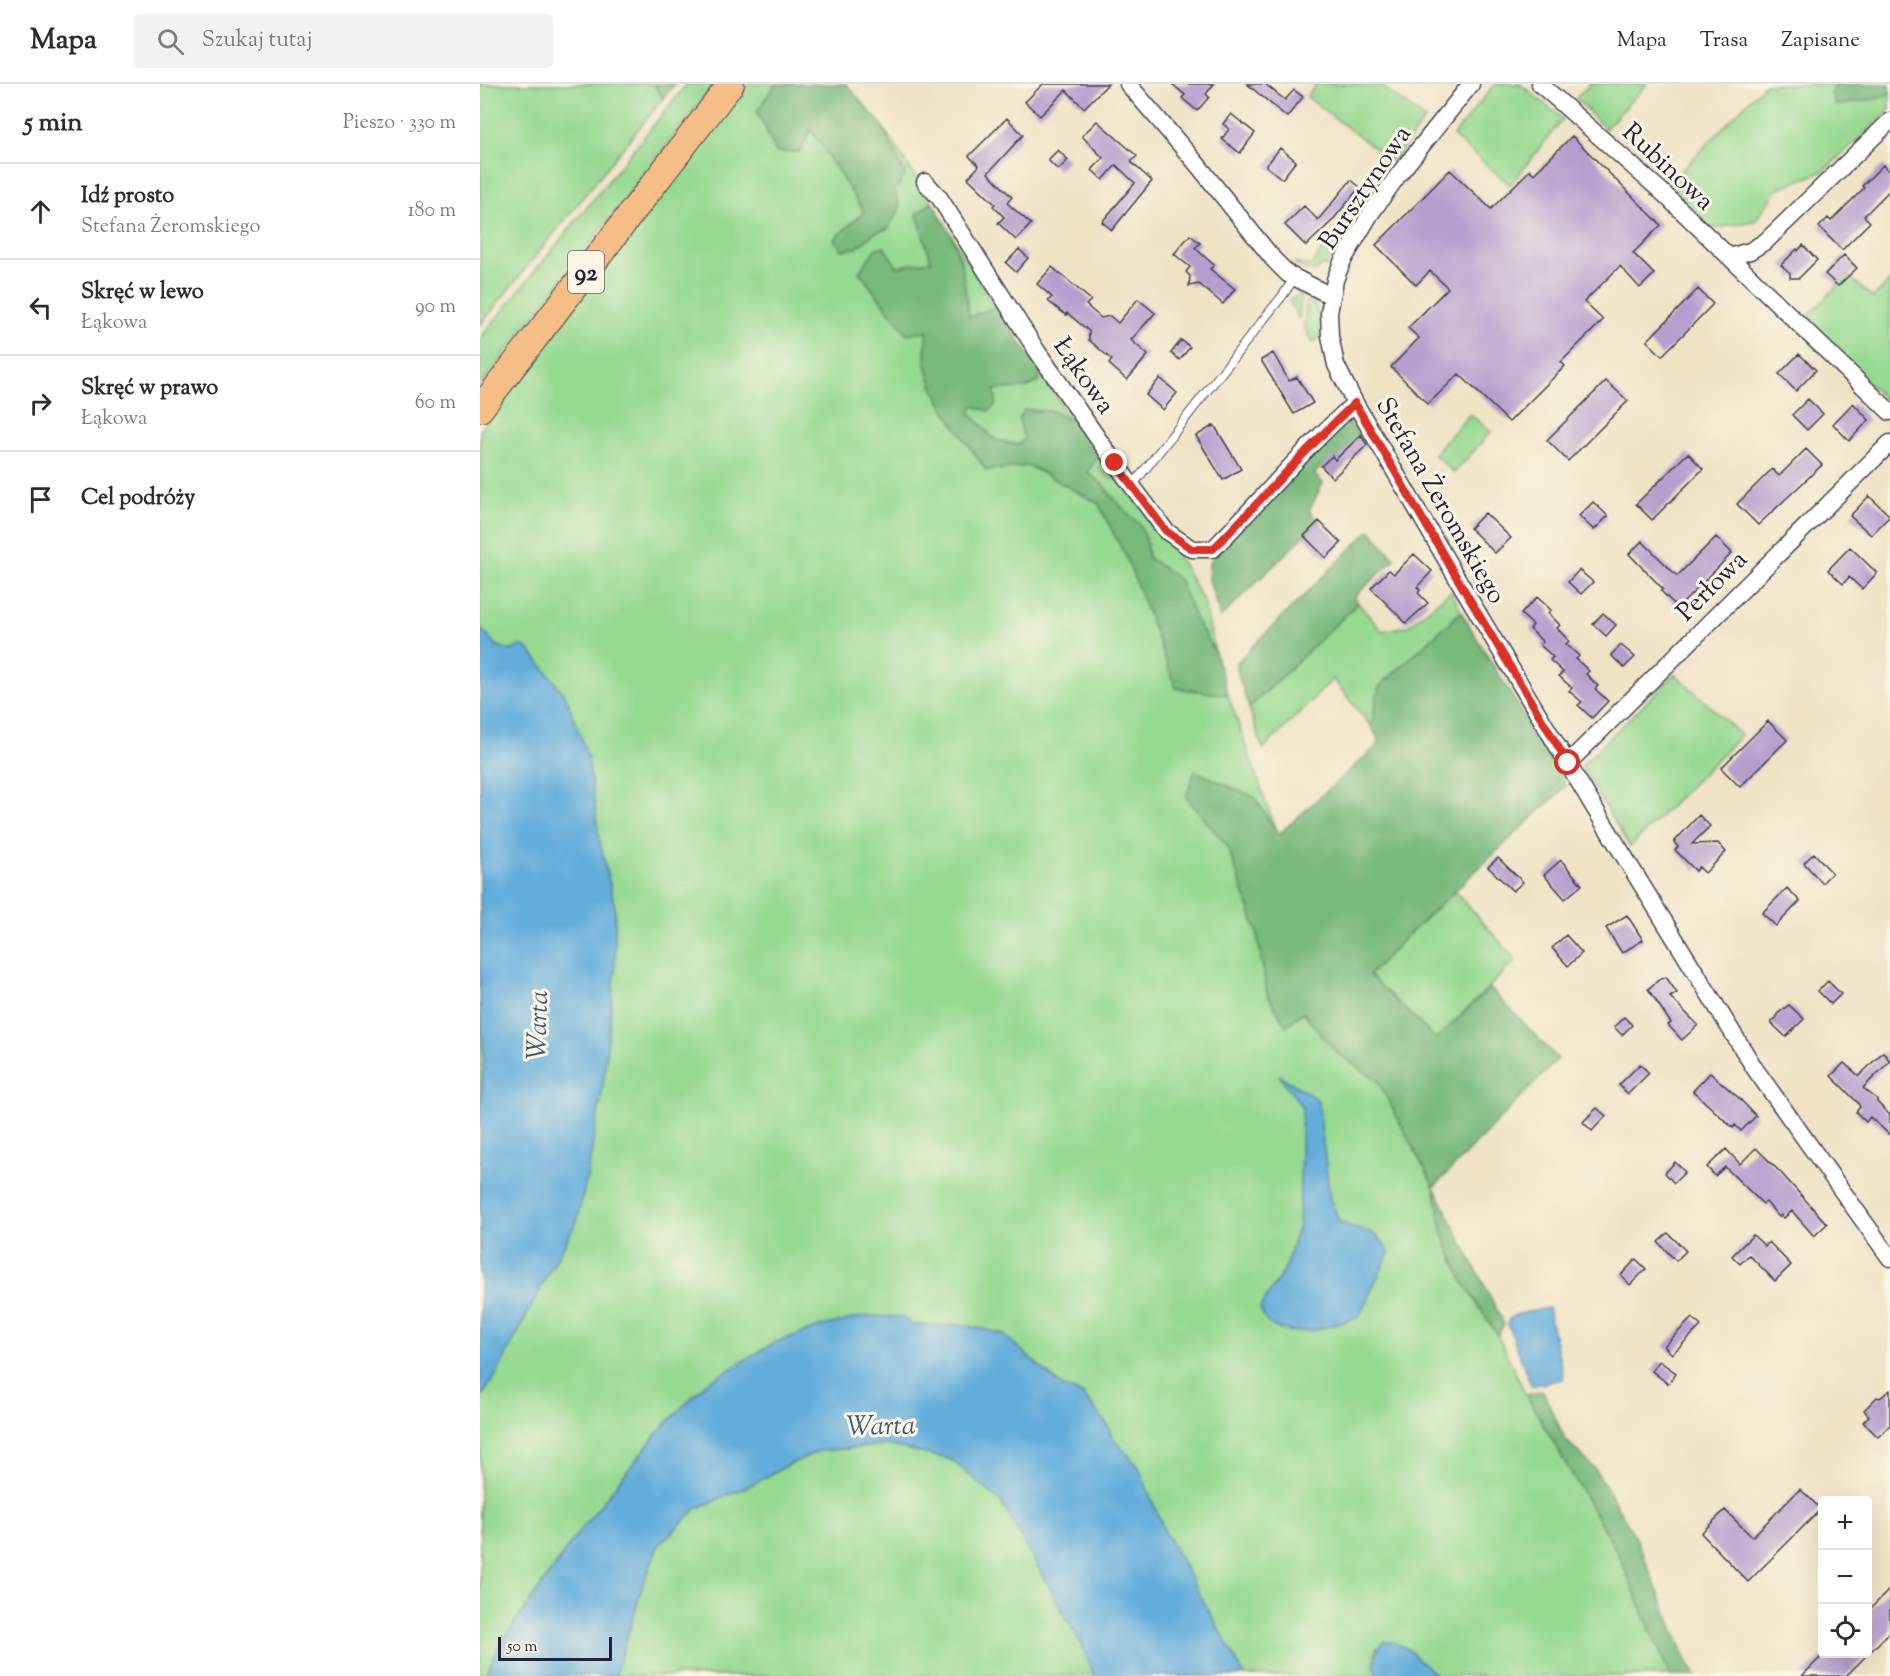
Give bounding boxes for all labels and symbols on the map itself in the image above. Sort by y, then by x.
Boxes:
street label: Rubinowa [1613,115,1722,220]
street label: Bursztynowa [1311,119,1421,258]
road number: 92 [568,251,604,293]
street label: Łąkowa [1043,330,1123,422]
street label: Stefana Żeromskiego [1366,391,1514,611]
route end [1101,449,1127,475]
street label: Perłowa [1669,543,1757,631]
route start [1554,749,1580,775]
water label: Warta [519,990,560,1060]
water label: Warta [846,1407,916,1448]
scale bar [498,1634,612,1662]

